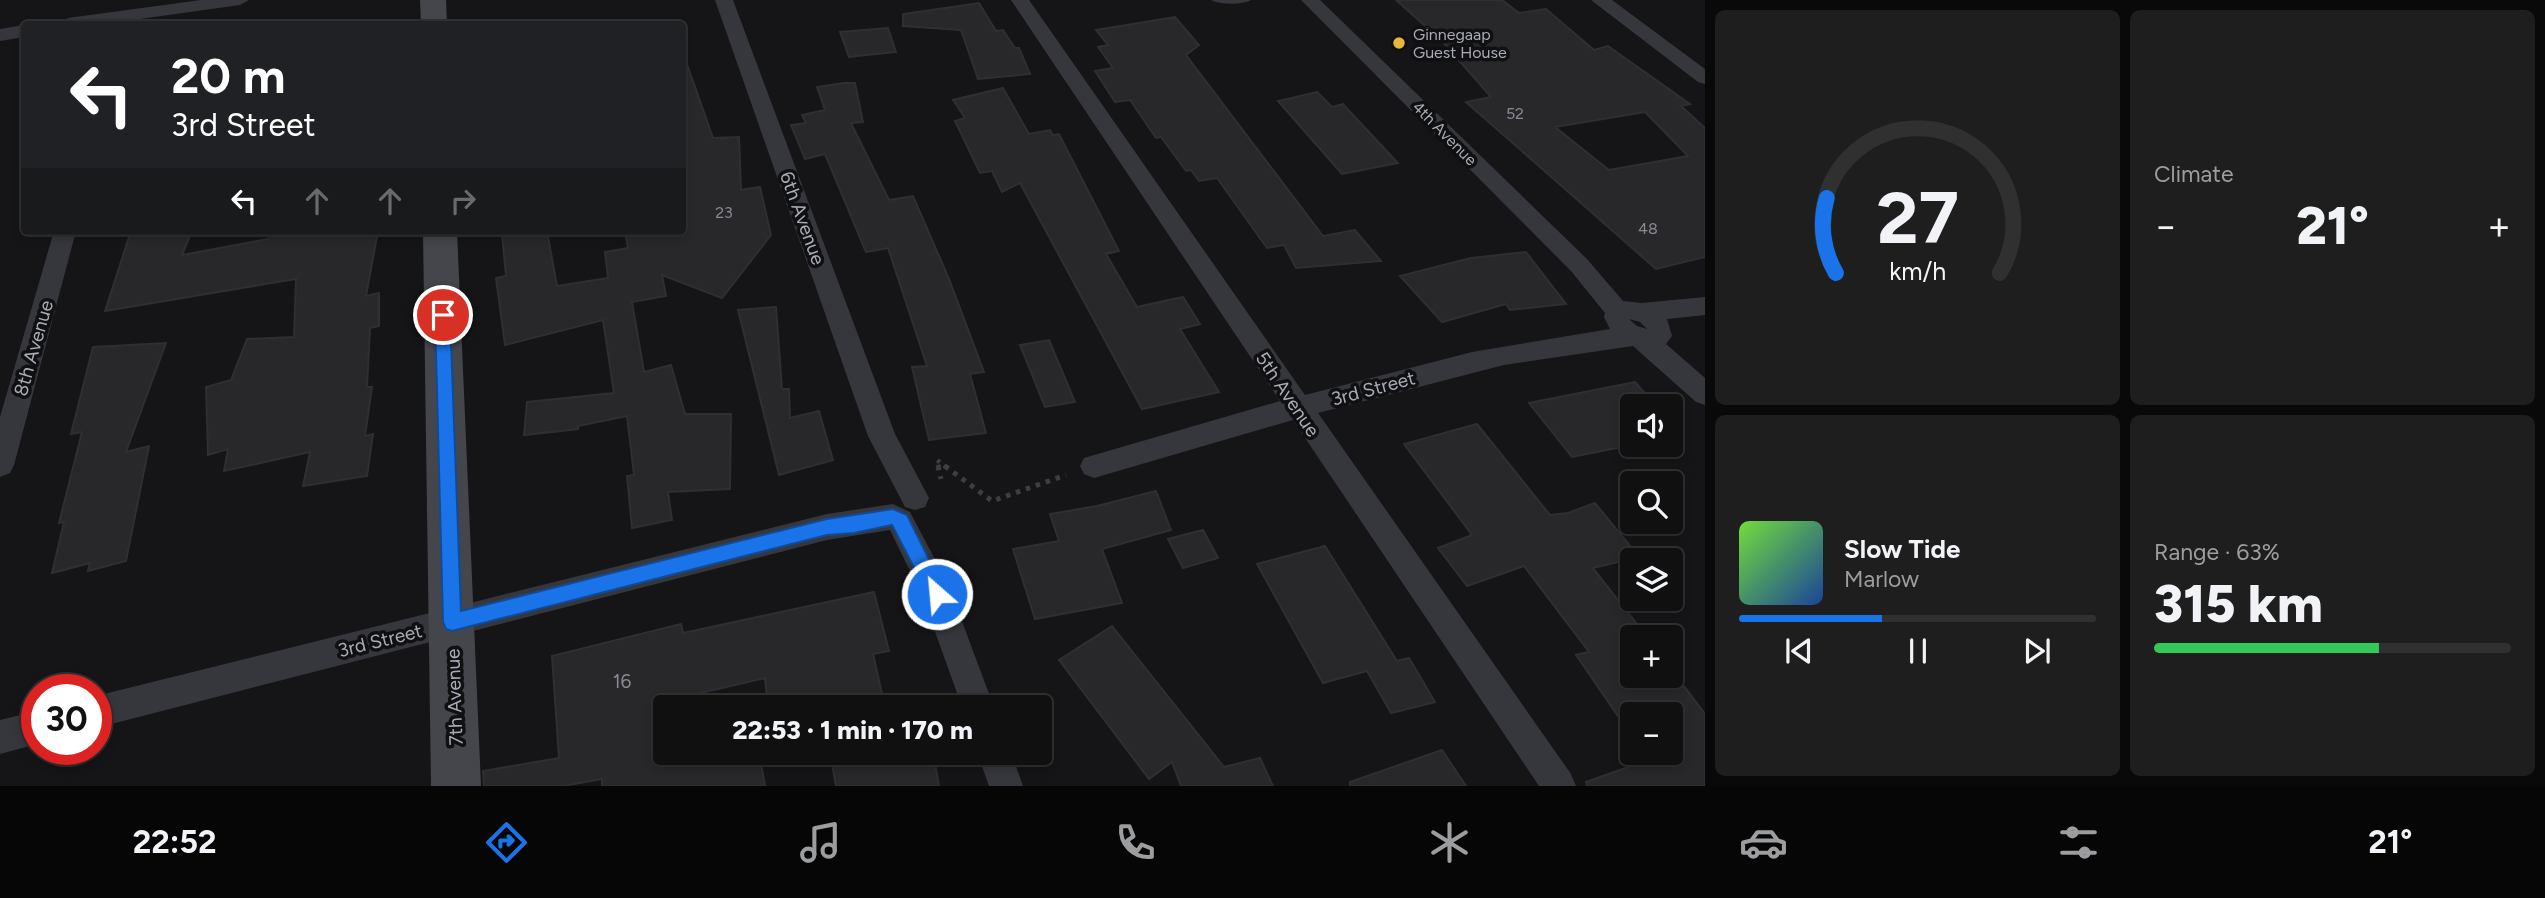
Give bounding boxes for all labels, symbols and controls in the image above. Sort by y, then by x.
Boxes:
place label: Ginnegaap Guest House [1413,25,1507,62]
marker: Ginnegaap Guest House [1391,35,1407,51]
text: 20 m [171,46,286,105]
icon: left [56,49,147,140]
street label: 4th Avenue [1409,97,1481,170]
house number: 52 [1506,104,1524,123]
text: 3rd Street [171,106,315,144]
text: Climate [2154,160,2233,188]
street label: 6th Avenue [775,168,830,268]
text: 27 [1876,175,1959,262]
icon: left [225,182,263,220]
icon: ahead [298,182,336,220]
icon: ahead [371,182,409,220]
icon: right [444,182,482,220]
text: 21° [2296,195,2369,257]
house number: 23 [715,203,733,222]
text: − [2154,203,2178,249]
text: + [2487,203,2511,249]
house number: 48 [1638,219,1658,238]
text: km/h [1889,256,1946,286]
pin [413,285,473,345]
icon: arrive [424,296,462,334]
street label: 8th Avenue [9,298,58,399]
street label: 5th Avenue [1251,347,1324,441]
street label: 3rd Street [1329,366,1418,411]
map controls [1620,394,1683,765]
button: sound [1620,394,1683,457]
button: search [1620,471,1683,534]
text: Slow Tide [1844,533,1960,565]
text: Range · 63% [2154,538,2280,566]
button: layers [1620,548,1683,611]
position arrow [900,557,974,631]
text: Marlow [1844,565,1919,593]
text: 315 km [2154,573,2323,635]
street label: 3rd Street [336,619,425,662]
button: + [1620,625,1683,688]
icon: previous [1780,632,1818,670]
icon: pause [1899,632,1937,670]
icon: next [2018,632,2056,670]
street label: 7th Avenue [441,648,468,746]
house number: 16 [613,670,632,693]
speed limit sign: 30 [21,674,112,765]
button: − [1620,702,1683,765]
text: 22:53 · 1 min · 170 m [732,714,973,746]
icon: directions [482,818,531,867]
icon: music [796,818,845,867]
icon: phone [1111,818,1160,867]
icon: climate [1425,818,1474,867]
icon: car [1739,818,1788,867]
icon: filters [2054,818,2103,867]
text: 22:52 [133,823,217,861]
text: 21° [2368,823,2412,861]

